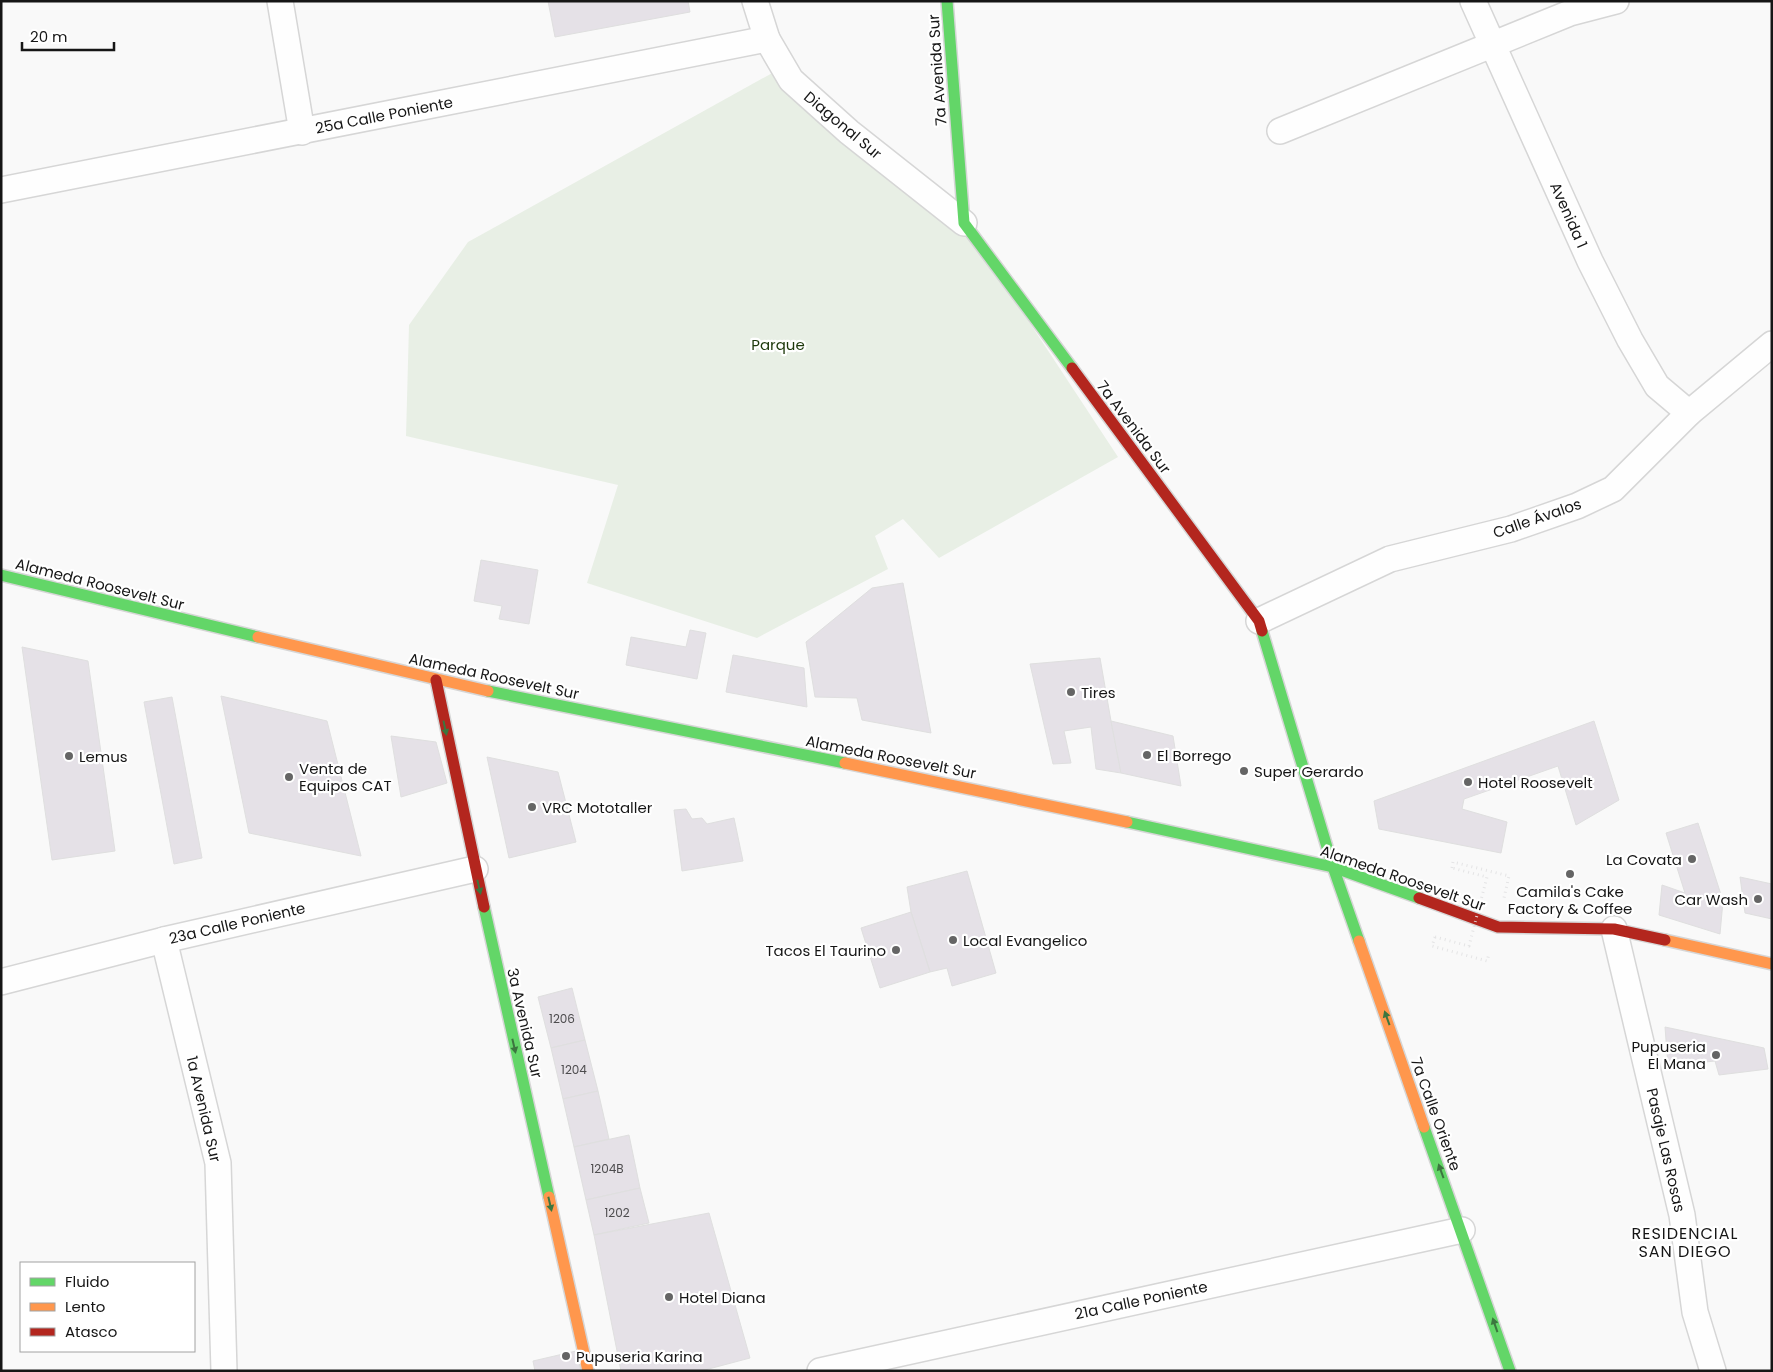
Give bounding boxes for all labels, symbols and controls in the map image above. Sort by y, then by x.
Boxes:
street label: 7a Avenida Sur [923,13,951,126]
scale bar [22,20,115,52]
text: 20 m [30,26,68,47]
street label: Diagonal Sur [800,86,887,164]
street label: 25a Calle Poniente [313,91,455,139]
street label: Avenida 1 [1545,179,1593,251]
park label: Parque [751,334,805,355]
street label: 7a Avenida Sur [1092,376,1176,478]
street label: Calle Ávalos [1490,493,1584,543]
street label: Alameda Roosevelt Sur [13,553,187,615]
street label: Alameda Roosevelt Sur [407,648,581,704]
place label: Tires [1081,682,1116,703]
marker: Tires [1065,686,1077,698]
one-way arrow [442,721,450,737]
street label: Alameda Roosevelt Sur [804,730,978,784]
place label: El Borrego [1157,745,1231,766]
place label: Lemus [79,746,128,767]
marker: El Borrego [1141,749,1153,761]
marker: Lemus [63,750,75,762]
place label: Venta de Equipos CAT [299,758,392,796]
place label: Super Gerardo [1254,761,1364,782]
marker: Super Gerardo [1238,765,1250,777]
marker: Venta de Equipos CAT [283,771,295,783]
place label: Hotel Roosevelt [1478,772,1593,793]
marker: Hotel Roosevelt [1462,776,1474,788]
place label: VRC Mototaller [542,797,653,818]
marker: VRC Mototaller [526,801,538,813]
street label: Alameda Roosevelt Sur [1318,840,1489,916]
place label: La Covata [1606,849,1682,870]
marker: La Covata [1686,853,1698,865]
marker: Camila's Cake Factory & Coffee [1564,868,1576,880]
one-way arrow [475,880,483,895]
place label: Camila's Cake Factory & Coffee [1508,881,1632,919]
place label: Car Wash [1674,889,1748,910]
marker: Car Wash [1752,893,1764,905]
street label: 23a Calle Poniente [167,897,307,949]
place label: Local Evangelico [963,930,1087,951]
marker: Local Evangelico [947,934,959,946]
place label: Tacos El Taurino [765,940,886,961]
marker: Tacos El Taurino [890,944,902,956]
street label: 3a Avenida Sur [502,966,548,1081]
house number: 1206 [549,1010,575,1027]
one-way arrow [1382,1010,1390,1025]
place label: Pupuseria El Mana [1631,1036,1706,1074]
one-way arrow [511,1038,519,1054]
marker: Pupuseria El Mana [1710,1049,1722,1061]
street label: 1a Avenida Sur [182,1054,227,1165]
street label: 7a Calle Oriente [1406,1054,1466,1174]
house number: 1204 [561,1061,587,1078]
street label: Pasaje Las Rosas [1642,1086,1691,1214]
house number: 1204B [590,1160,624,1177]
one-way arrow [1437,1163,1445,1178]
one-way arrow [546,1197,554,1212]
house number: 1202 [604,1204,630,1221]
district label: RESIDENCIAL SAN DIEGO [1631,1222,1739,1263]
legend [20,1262,195,1352]
text: Fluido [65,1271,109,1292]
street label: 21a Calle Poniente [1073,1276,1209,1324]
place label: Hotel Diana [679,1287,766,1308]
marker: Hotel Diana [663,1291,675,1303]
text: Lento [65,1296,105,1317]
one-way arrow [1490,1317,1498,1332]
text: Atasco [65,1321,117,1342]
place label: Pupuseria Karina [576,1346,703,1367]
marker: Pupuseria Karina [560,1350,572,1362]

